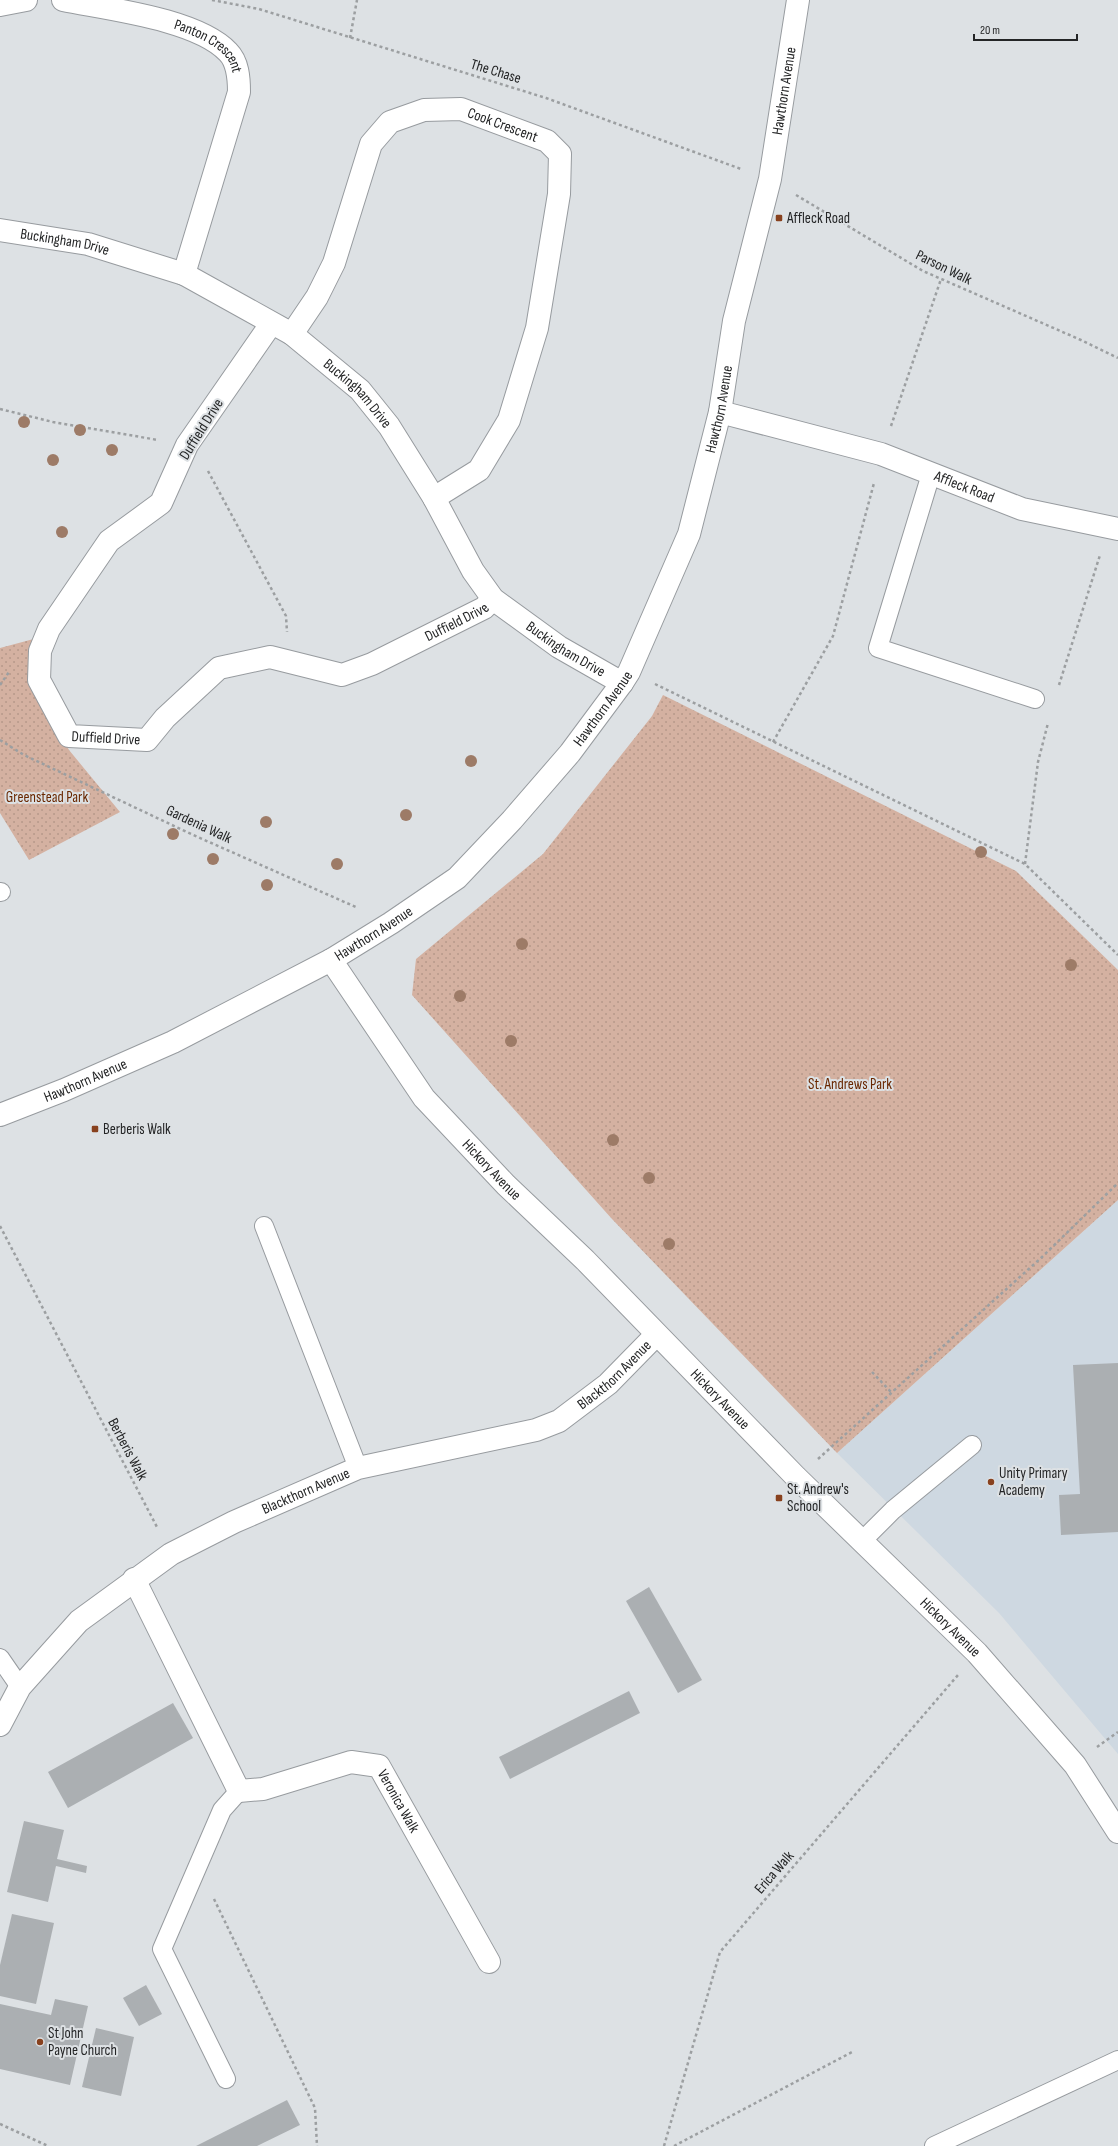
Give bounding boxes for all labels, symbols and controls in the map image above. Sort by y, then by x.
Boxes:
street label: Panton Crescent [172,15,247,75]
scale bar [974,16,1077,42]
text: 20 m [980,23,1000,38]
street label: Hawthorn Avenue [768,46,801,136]
street label: The Chase [468,55,523,88]
street label: Cook Crescent [465,103,541,147]
place label: Affleck Road [786,209,850,228]
marker: Affleck Road [774,213,784,223]
street label: Buckingham Drive [19,224,112,260]
street label: Parson Walk [913,246,975,289]
street label: Buckingham Drive [319,355,396,432]
street label: Hawthorn Avenue [701,364,737,455]
street label: Duffield Drive [175,395,228,463]
street label: Affleck Road [931,466,997,507]
street label: Duffield Drive [422,599,494,646]
street label: Buckingham Drive [522,617,609,681]
street label: Hawthorn Avenue [569,668,637,750]
street label: Duffield Drive [71,727,141,750]
park label: Greenstead Park [6,788,88,807]
street label: Gardenia Walk [163,801,235,848]
street label: Hawthorn Avenue [331,902,417,965]
street label: Hawthorn Avenue [41,1054,130,1107]
park label: St. Andrews Park [808,1075,892,1094]
place label: Berberis Walk [103,1120,171,1139]
marker: Berberis Walk [90,1124,100,1134]
street label: Hickory Avenue [458,1135,525,1204]
street label: Blackthorn Avenue [574,1336,656,1414]
street label: Hickory Avenue [686,1365,754,1434]
street label: Berberis Walk [103,1415,152,1484]
street label: Blackthorn Avenue [259,1464,353,1519]
place label: Unity Primary Academy [998,1464,1068,1500]
marker: Unity Primary Academy [986,1477,996,1487]
place label: St. Andrew's School [787,1480,849,1516]
marker: St. Andrew's School [774,1493,784,1503]
street label: Hickory Avenue [916,1594,985,1661]
street label: Veronica Walk [373,1766,424,1836]
street label: Erica Walk [751,1847,798,1898]
place label: St John Payne Church [48,2024,117,2060]
marker: St John Payne Church [35,2037,45,2047]

